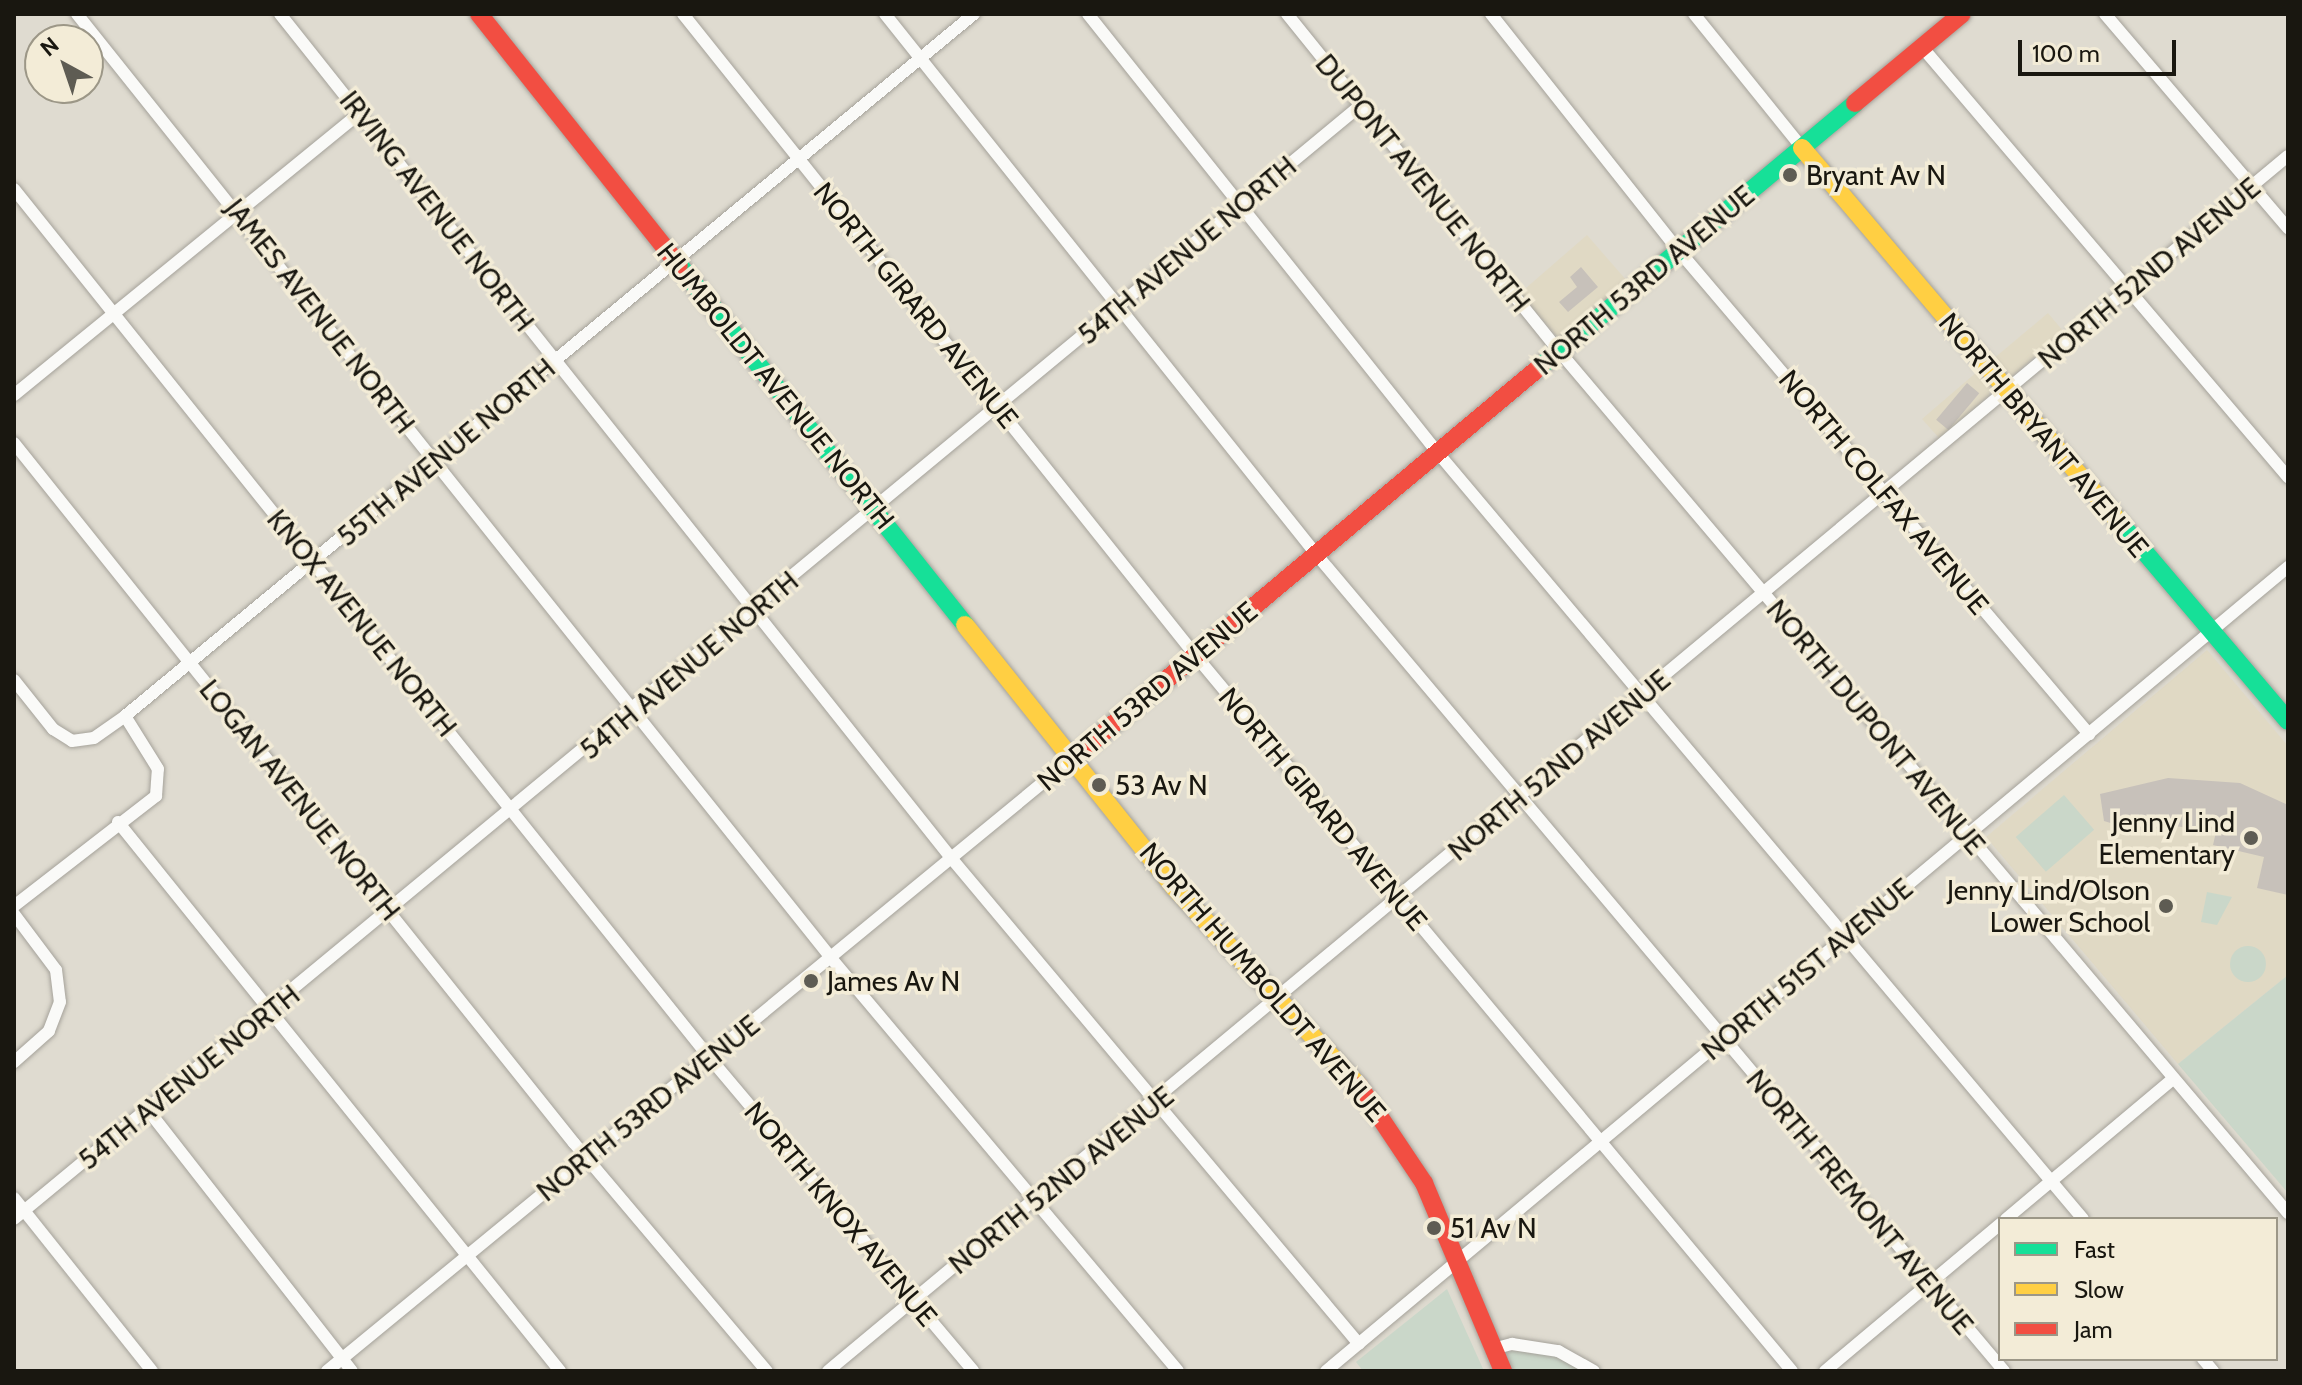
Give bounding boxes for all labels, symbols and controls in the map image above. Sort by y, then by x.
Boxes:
north arrow [24,24,104,104]
scale bar [2022,24,2180,74]
text: N [35,31,64,62]
text: 100 m [2032,39,2100,68]
street label: DUPONT AVENUE NORTH [1309,47,1537,319]
street label: IRVING AVENUE NORTH [333,84,541,338]
street label: 54TH AVENUE NORTH [1071,149,1303,351]
place label: Bryant Av N [1806,158,1946,192]
marker: Bryant Av N [1781,166,1799,184]
street label: NORTH 52ND AVENUE [2031,170,2267,376]
street label: NORTH GIRARD AVENUE [807,175,1025,435]
street label: NORTH 53RD AVENUE [1527,178,1761,382]
street label: JAMES AVENUE NORTH [218,192,422,440]
street label: HUMBOLDT AVENUE NORTH [650,236,902,536]
street label: NORTH BRYANT AVENUE [1932,306,2156,564]
street label: 55TH AVENUE NORTH [330,351,562,553]
street label: NORTH COLFAX AVENUE [1772,363,1996,621]
street label: KNOX AVENUE NORTH [260,503,464,743]
street label: 54TH AVENUE NORTH [573,564,805,766]
street label: NORTH DUPONT AVENUE [1760,593,1992,861]
street label: NORTH 53RD AVENUE [1030,594,1264,798]
street label: NORTH 52ND AVENUE [1441,662,1677,868]
street label: LOGAN AVENUE NORTH [193,673,407,927]
street label: NORTH GIRARD AVENUE [1212,681,1434,937]
place label: 53 Av N [1115,768,1208,802]
marker: 53 Av N [1090,776,1108,794]
place label: Jenny Lind Elementary [2099,805,2235,871]
marker: Jenny Lind Elementary [2242,829,2260,847]
street label: NORTH HUMBOLDT AVENUE [1133,836,1393,1128]
street label: NORTH 51ST AVENUE [1695,871,1919,1067]
place label: Jenny Lind/Olson Lower School [1947,873,2150,939]
marker: Jenny Lind/Olson Lower School [2157,897,2175,915]
place label: James Av N [827,964,960,998]
marker: James Av N [802,972,820,990]
street label: 54TH AVENUE NORTH [72,978,306,1176]
street label: NORTH 53RD AVENUE [530,1008,766,1208]
street label: NORTH FREMONT AVENUE [1740,1063,1980,1341]
street label: NORTH 52ND AVENUE [942,1079,1180,1281]
street label: NORTH KNOX AVENUE [737,1095,945,1333]
place label: 51 Av N [1450,1211,1537,1245]
legend [1998,1217,2278,1361]
marker: 51 Av N [1425,1219,1443,1237]
text: Fast [2074,1235,2115,1264]
text: Slow [2074,1275,2124,1304]
text: Jam [2074,1315,2112,1344]

